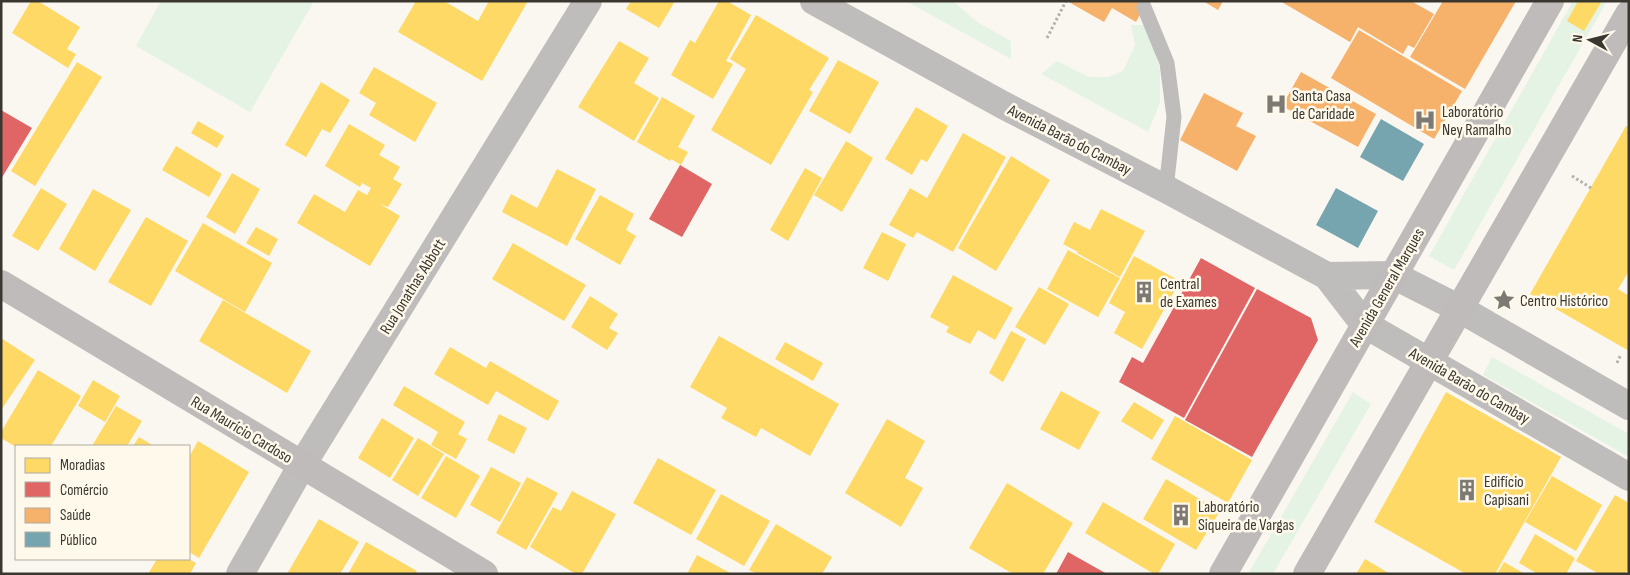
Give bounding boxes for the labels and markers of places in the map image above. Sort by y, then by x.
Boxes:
place label: Santa Casa de Caridade [1292,87,1355,124]
hospital icon: Santa Casa de Caridade [1263,91,1289,117]
place label: Laboratório Ney Ramalho [1442,103,1511,140]
hospital icon: Laboratório Ney Ramalho [1412,107,1438,133]
place label: Central de Exames [1160,275,1217,312]
building icon: Central de Exames [1131,279,1157,305]
place icon: Centro Histórico [1491,287,1517,313]
place label: Centro Histórico [1520,292,1608,311]
place label: Edifício Capisani [1484,473,1529,510]
building icon: Edifício Capisani [1454,477,1480,503]
place label: Laboratório Siqueira de Vargas [1198,498,1295,535]
building icon: Laboratório Siqueira de Vargas [1168,502,1194,528]

